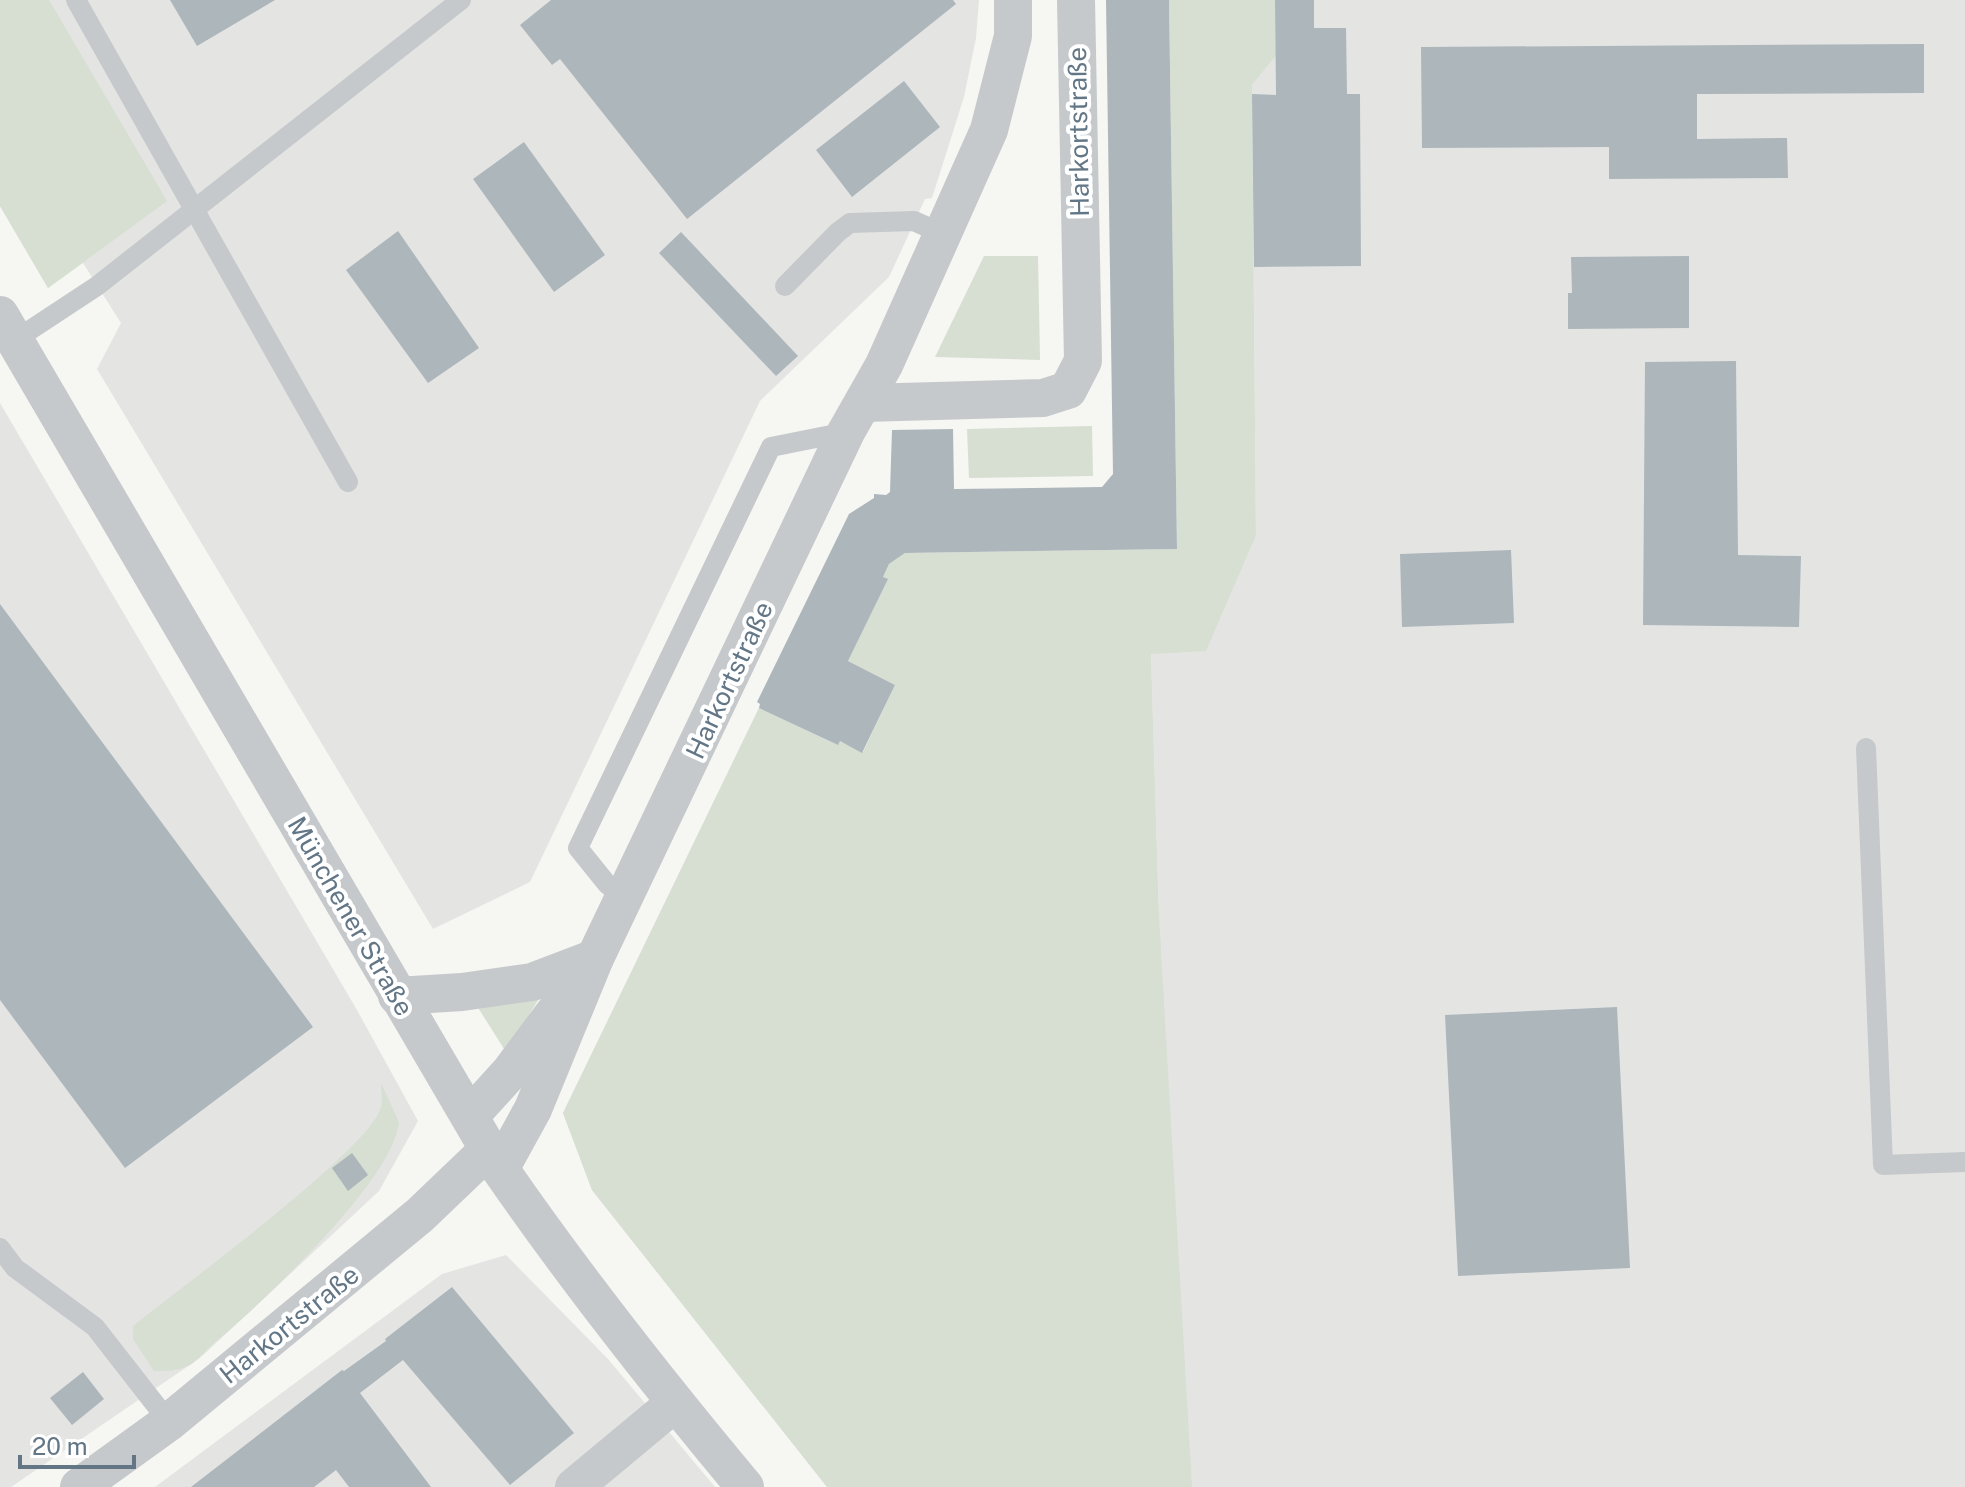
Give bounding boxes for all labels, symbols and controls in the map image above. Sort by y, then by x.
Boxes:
street label: Harkortstraße [1061,47,1095,217]
street label: Harkortstraße [679,596,779,764]
street label: Münchener Straße [281,811,421,1021]
street label: Harkortstraße [213,1258,365,1390]
scale bar [20,1419,134,1469]
text: 20 m [32,1432,88,1460]

